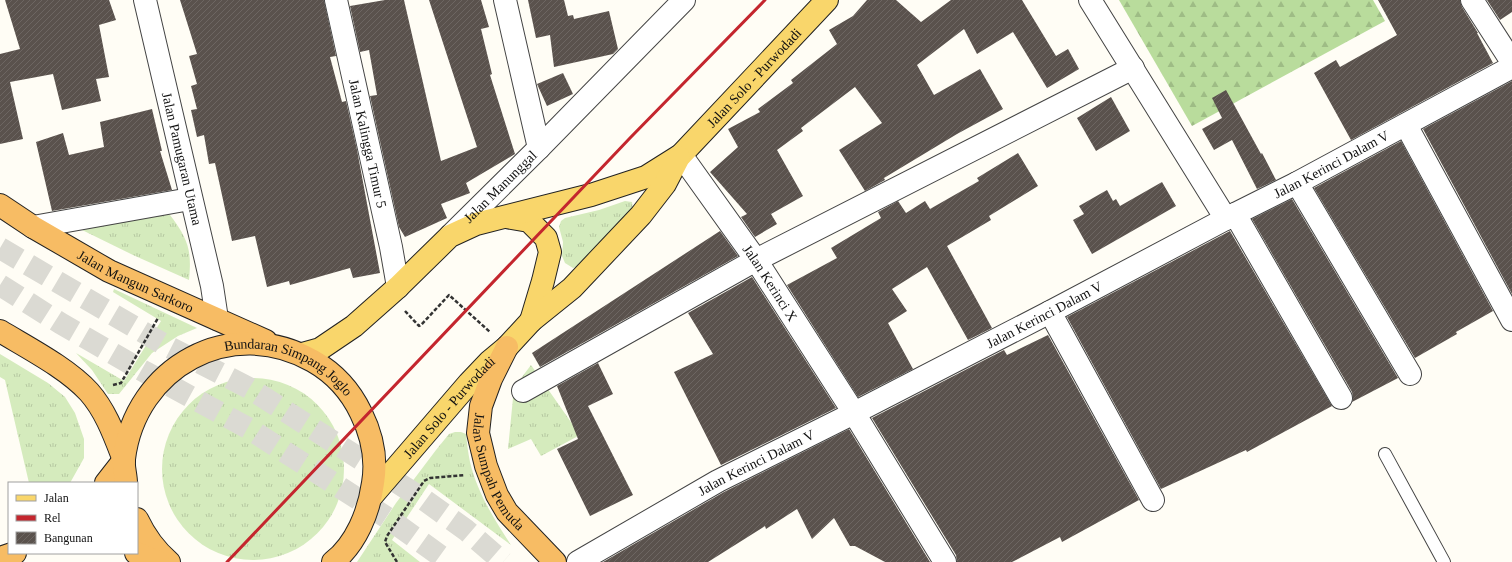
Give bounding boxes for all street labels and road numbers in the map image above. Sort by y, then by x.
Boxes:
street label: Jalan Solo - Purwodadi [704,25,804,131]
street label: Jalan Kalingga Timur 5 [346,78,389,210]
street label: Jalan Pamugaran Utama [159,91,205,228]
street label: Jalan Kerinci Dalam V [1271,128,1392,201]
street label: Jalan Manunggal [461,148,540,226]
street label: Jalan Kerinci X [740,242,800,324]
street label: Jalan Mangun Sarkoro [75,247,196,316]
street label: Jalan Kerinci Dalam V [984,279,1105,351]
street label: Bundaran Simpang Joglo [223,337,355,399]
street label: Jalan Solo - Purwodadi [401,353,498,461]
street label: Jalan Sumpah Pemuda [470,412,528,534]
street label: Jalan Kerinci Dalam V [695,427,817,499]

